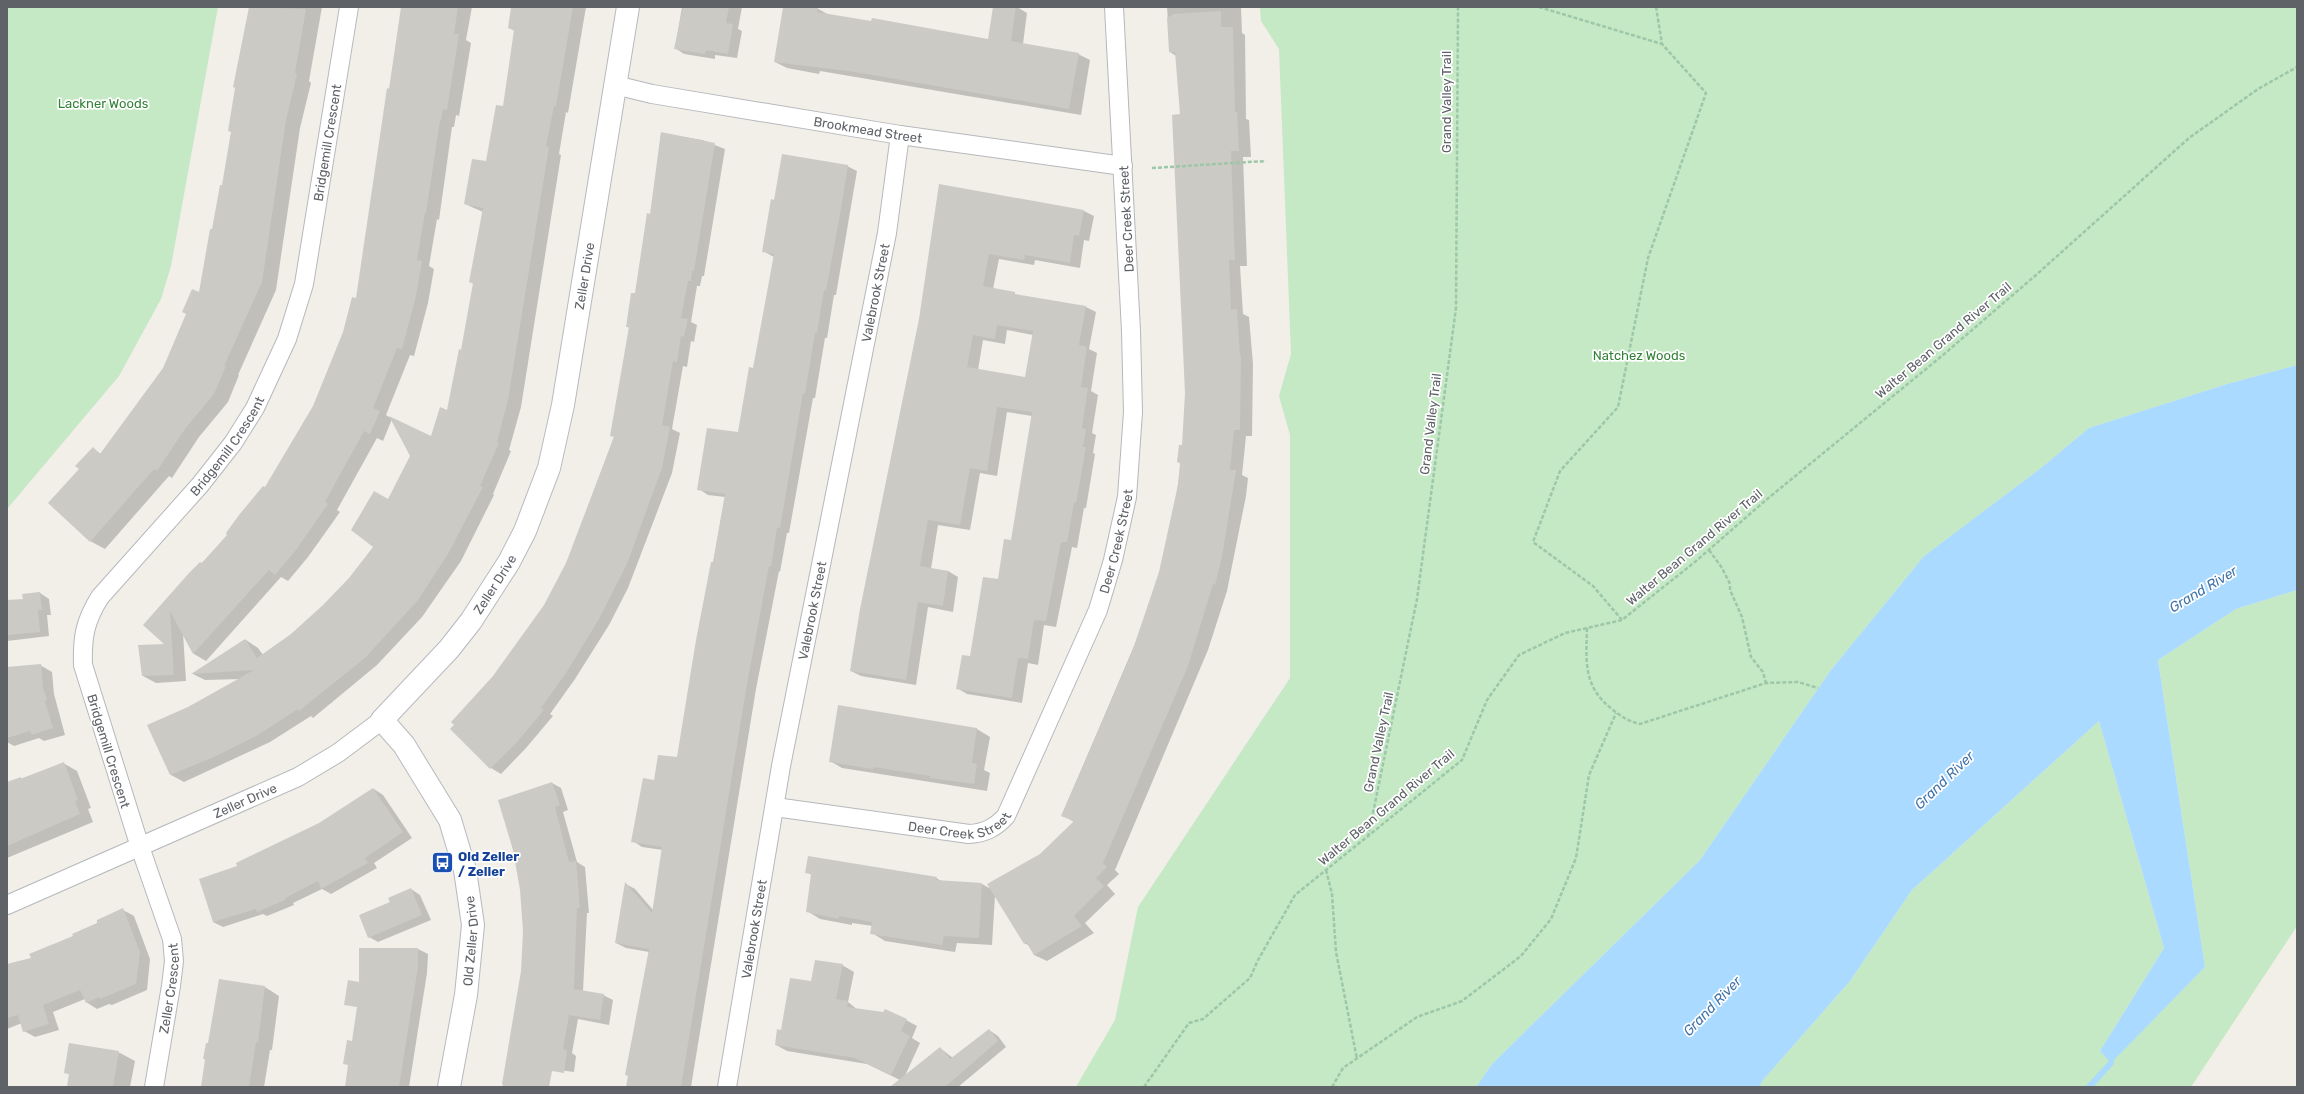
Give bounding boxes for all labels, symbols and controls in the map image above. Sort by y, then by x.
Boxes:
street label: Grand Valley Trail [1439,51,1454,153]
street label: Bridgemill Crescent [311,83,344,202]
park label: Lackner Woods [58,96,149,111]
street label: Brookmead Street [813,114,923,146]
street label: Deer Creek Street [1116,165,1137,273]
street label: Zeller Drive [572,241,597,311]
street label: Valebrook Street [858,242,893,344]
street label: Walter Bean Grand River Trail [1872,279,2014,402]
park label: Natchez Woods [1593,348,1686,363]
street label: Grand Valley Trail [1417,372,1444,476]
street label: Bridgemill Crescent [187,394,267,499]
street label: Walter Bean Grand River Trail [1623,486,1765,609]
street label: Deer Creek Street [1096,489,1136,595]
street label: Zeller Drive [471,552,520,617]
street label: Valebrook Street [795,560,830,661]
water label: Grand River [2166,562,2241,616]
street label: Grand Valley Trail [1361,691,1396,794]
street label: Bridgemill Crescent [83,692,133,810]
street label: Walter Bean Grand River Trail [1315,746,1457,869]
water label: Grand River [1911,747,1978,813]
street label: Zeller Drive [211,780,279,821]
street label: Deer Creek Street [907,810,1015,842]
place label: Old Zeller / Zeller [458,849,519,879]
bus stop icon: Old Zeller / Zeller [429,850,455,876]
street label: Valebrook Street [738,879,770,980]
street label: Old Zeller Drive [460,895,481,987]
street label: Zeller Crescent [156,942,182,1035]
water label: Grand River [1680,972,1746,1040]

